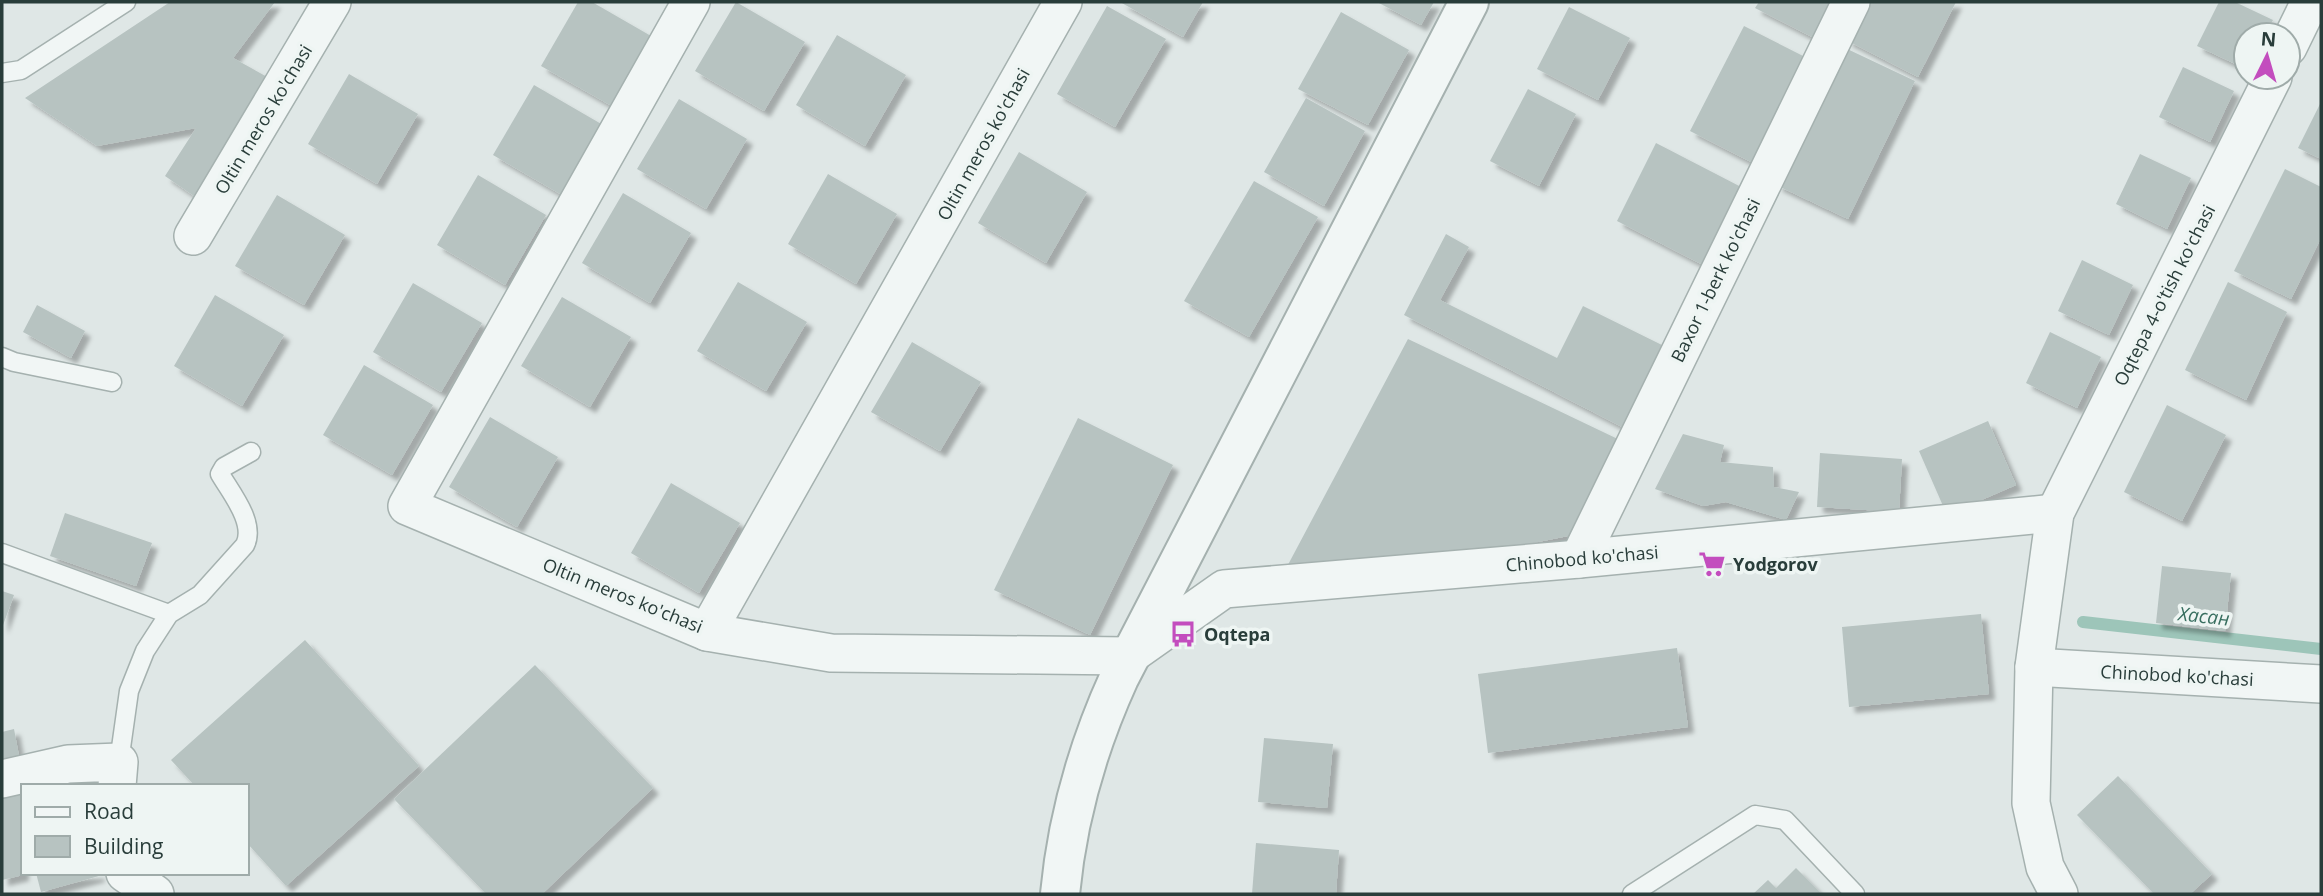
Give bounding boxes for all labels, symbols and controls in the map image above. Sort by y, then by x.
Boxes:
north arrow [2232,21,2302,91]
text: N [2260,25,2277,53]
street label: Oltin meros ko'chasi [209,40,317,198]
street label: Oltin meros ko'chasi [931,64,1035,224]
street label: Baxor 1-berk ko'chasi [1665,194,1765,366]
street label: Oqtepa 4-o'tish ko'chasi [2108,200,2220,390]
street label: Chinobod ko'chasi [1505,539,1659,577]
supermarket icon: Yodgorov [1697,549,1727,579]
street label: Oltin meros ko'chasi [539,552,707,638]
place label: Yodgorov [1733,552,1818,576]
water label: Хасан [2176,600,2231,632]
bus stop icon: Oqtepa [1168,619,1198,649]
place label: Oqtepa [1204,622,1270,646]
street label: Chinobod ko'chasi [2100,659,2254,691]
legend [21,784,248,875]
text: Road [84,797,134,825]
text: Building [84,832,163,860]

